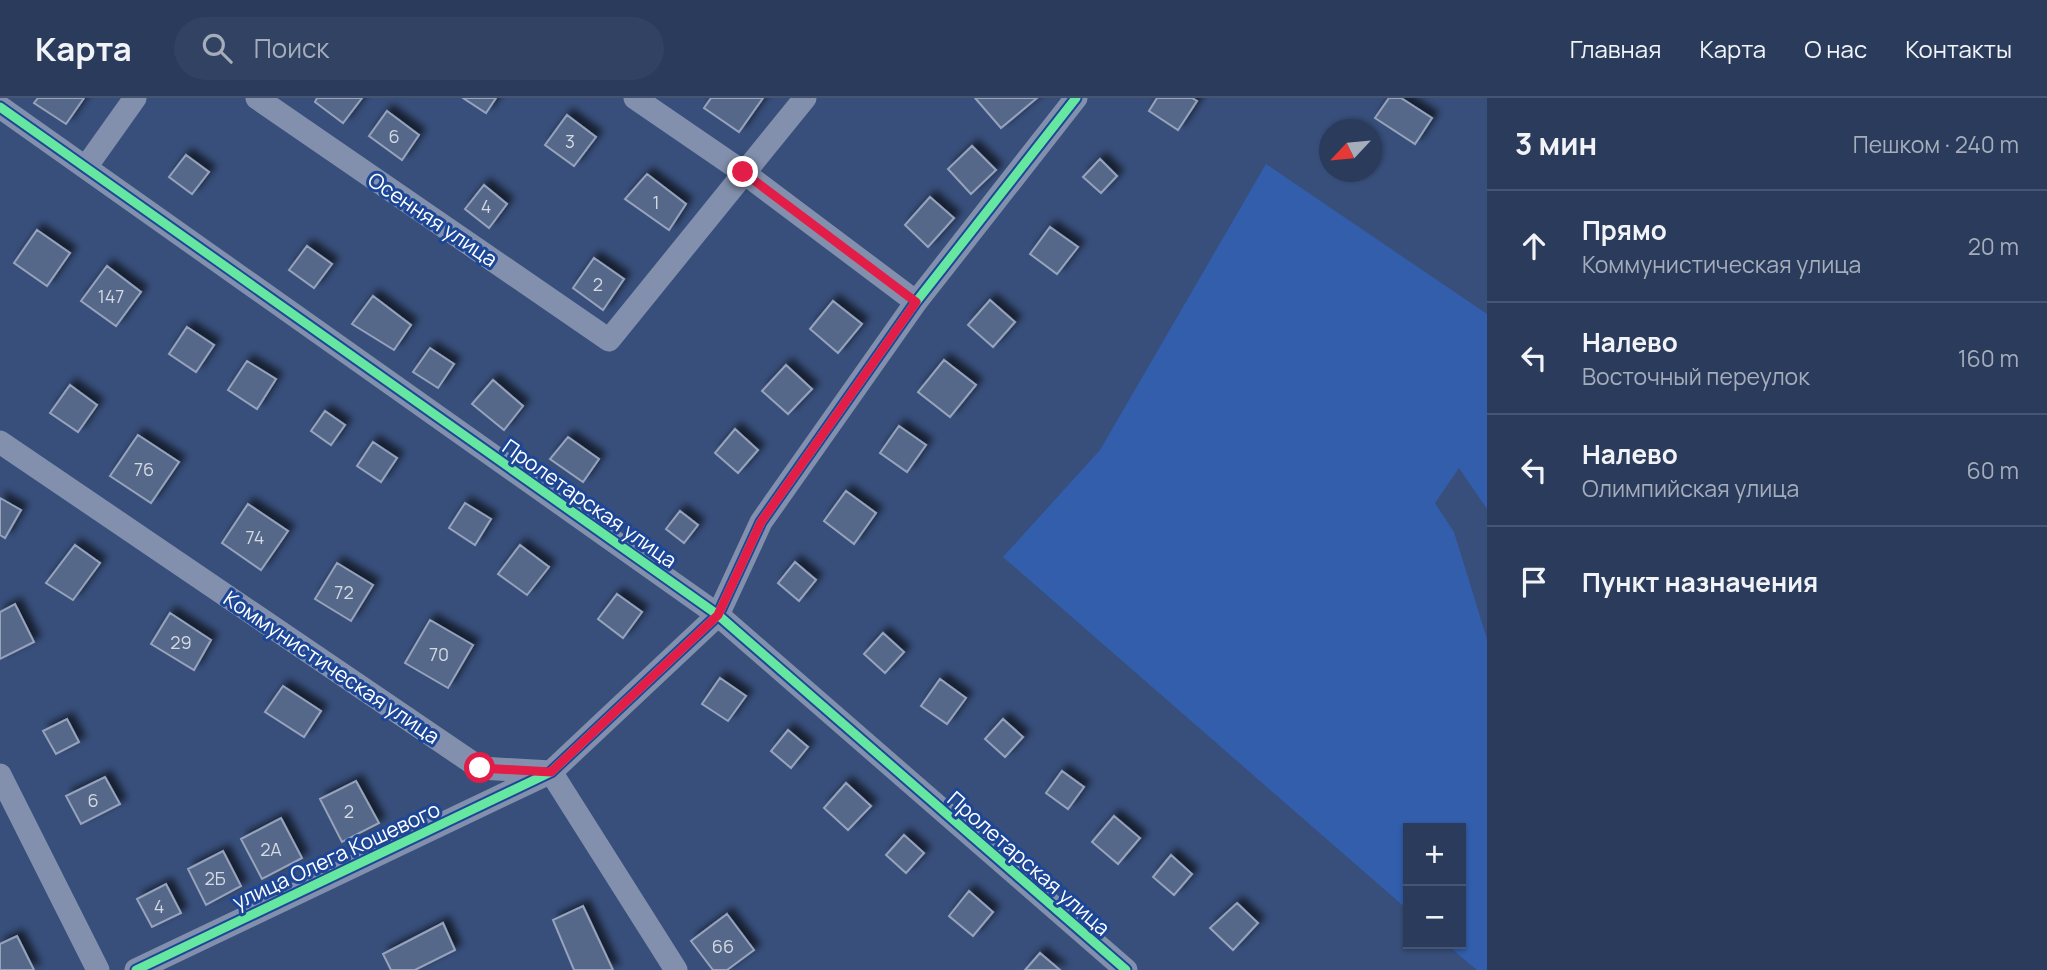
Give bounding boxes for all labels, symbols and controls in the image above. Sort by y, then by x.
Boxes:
search box [174,17,664,80]
text: Карта [35,26,132,71]
icon: search [198,29,236,67]
text: Поиск [254,30,329,66]
text: Главная [1570,32,1661,65]
text: Карта [1699,32,1766,65]
text: О нас [1804,32,1867,65]
text: Контакты [1905,32,2012,65]
north arrow [1319,119,1382,182]
text: 3 мин [1515,123,1597,164]
house number: 6 [388,124,400,148]
text: Пешком · 240 m [1853,128,2019,160]
house number: 3 [565,129,575,153]
route end [727,156,758,187]
street label: Осенняя улица [363,165,503,273]
house number: 1 [652,190,660,214]
house number: 4 [481,194,491,218]
text: Прямо [1582,212,1667,248]
icon: ahead [1515,227,1553,265]
text: 20 m [1968,230,2019,262]
text: Коммунистическая улица [1582,248,1861,280]
house number: 2 [593,272,603,296]
house number: 147 [98,284,124,308]
text: Налево [1582,324,1678,360]
icon: left [1515,339,1553,377]
text: 160 m [1958,342,2019,374]
text: Восточный переулок [1582,360,1810,392]
street label: Пролетарская улица [497,432,683,574]
text: Налево [1582,436,1678,472]
icon: left [1515,451,1553,489]
text: 60 m [1967,454,2019,486]
house number: 76 [134,457,154,481]
text: Олимпийская улица [1582,472,1799,504]
house number: 74 [246,525,264,549]
icon: arrive [1515,563,1553,601]
text: Пункт назначения [1582,564,1818,600]
house number: 72 [334,580,354,604]
street label: Коммунистическая улица [218,584,446,750]
house number: 29 [170,630,192,654]
house number: 70 [429,642,449,666]
route start [464,752,495,783]
street label: Пролетарская улица [942,785,1116,941]
house number: 6 [87,788,99,812]
street label: улица Олега Кошевого [228,795,444,915]
house number: 2 [344,799,354,823]
map controls [1403,823,1466,949]
button: + [1403,823,1466,886]
house number: 2А [260,837,282,861]
house number: 2Б [204,866,226,890]
button: − [1403,886,1466,949]
house number: 4 [154,894,164,918]
house number: 66 [712,934,734,958]

